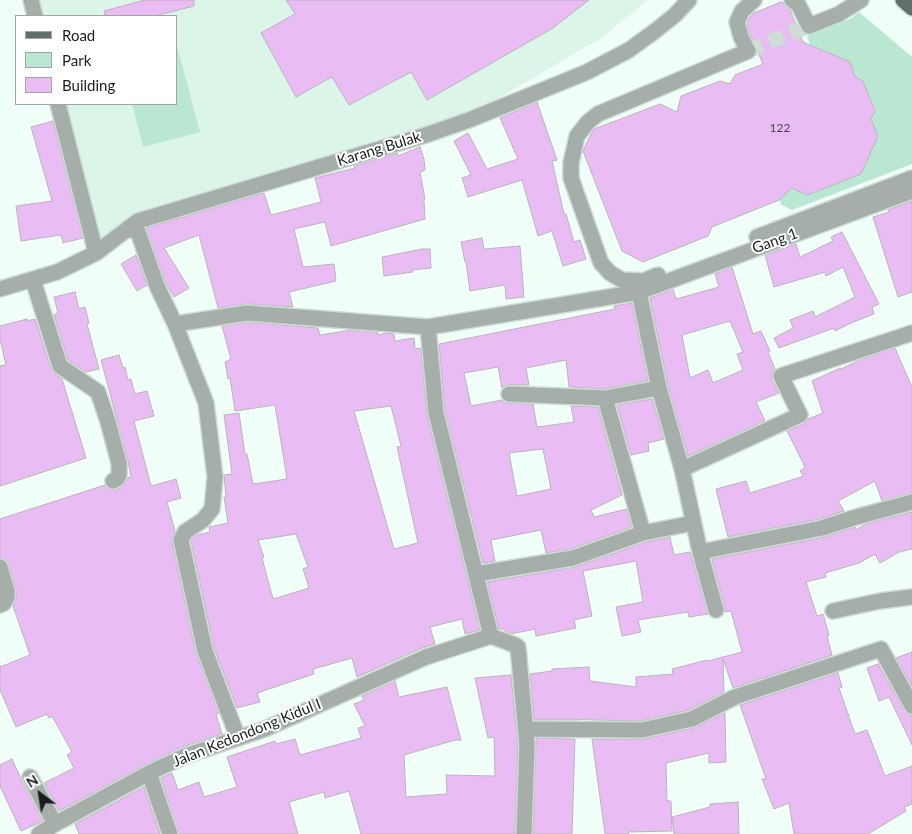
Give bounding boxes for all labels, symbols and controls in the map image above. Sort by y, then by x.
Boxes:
legend [15,15,178,105]
text: Road [62,26,95,44]
text: Park [62,51,91,69]
text: Building [62,76,115,94]
house number: 122 [770,121,790,135]
street label: Karang Bulak [335,128,423,170]
street label: Gang 1 [750,224,800,258]
street label: Jalan Kedondong Kidul I [170,695,324,771]
north arrow [15,769,65,819]
text: N [23,771,41,791]

